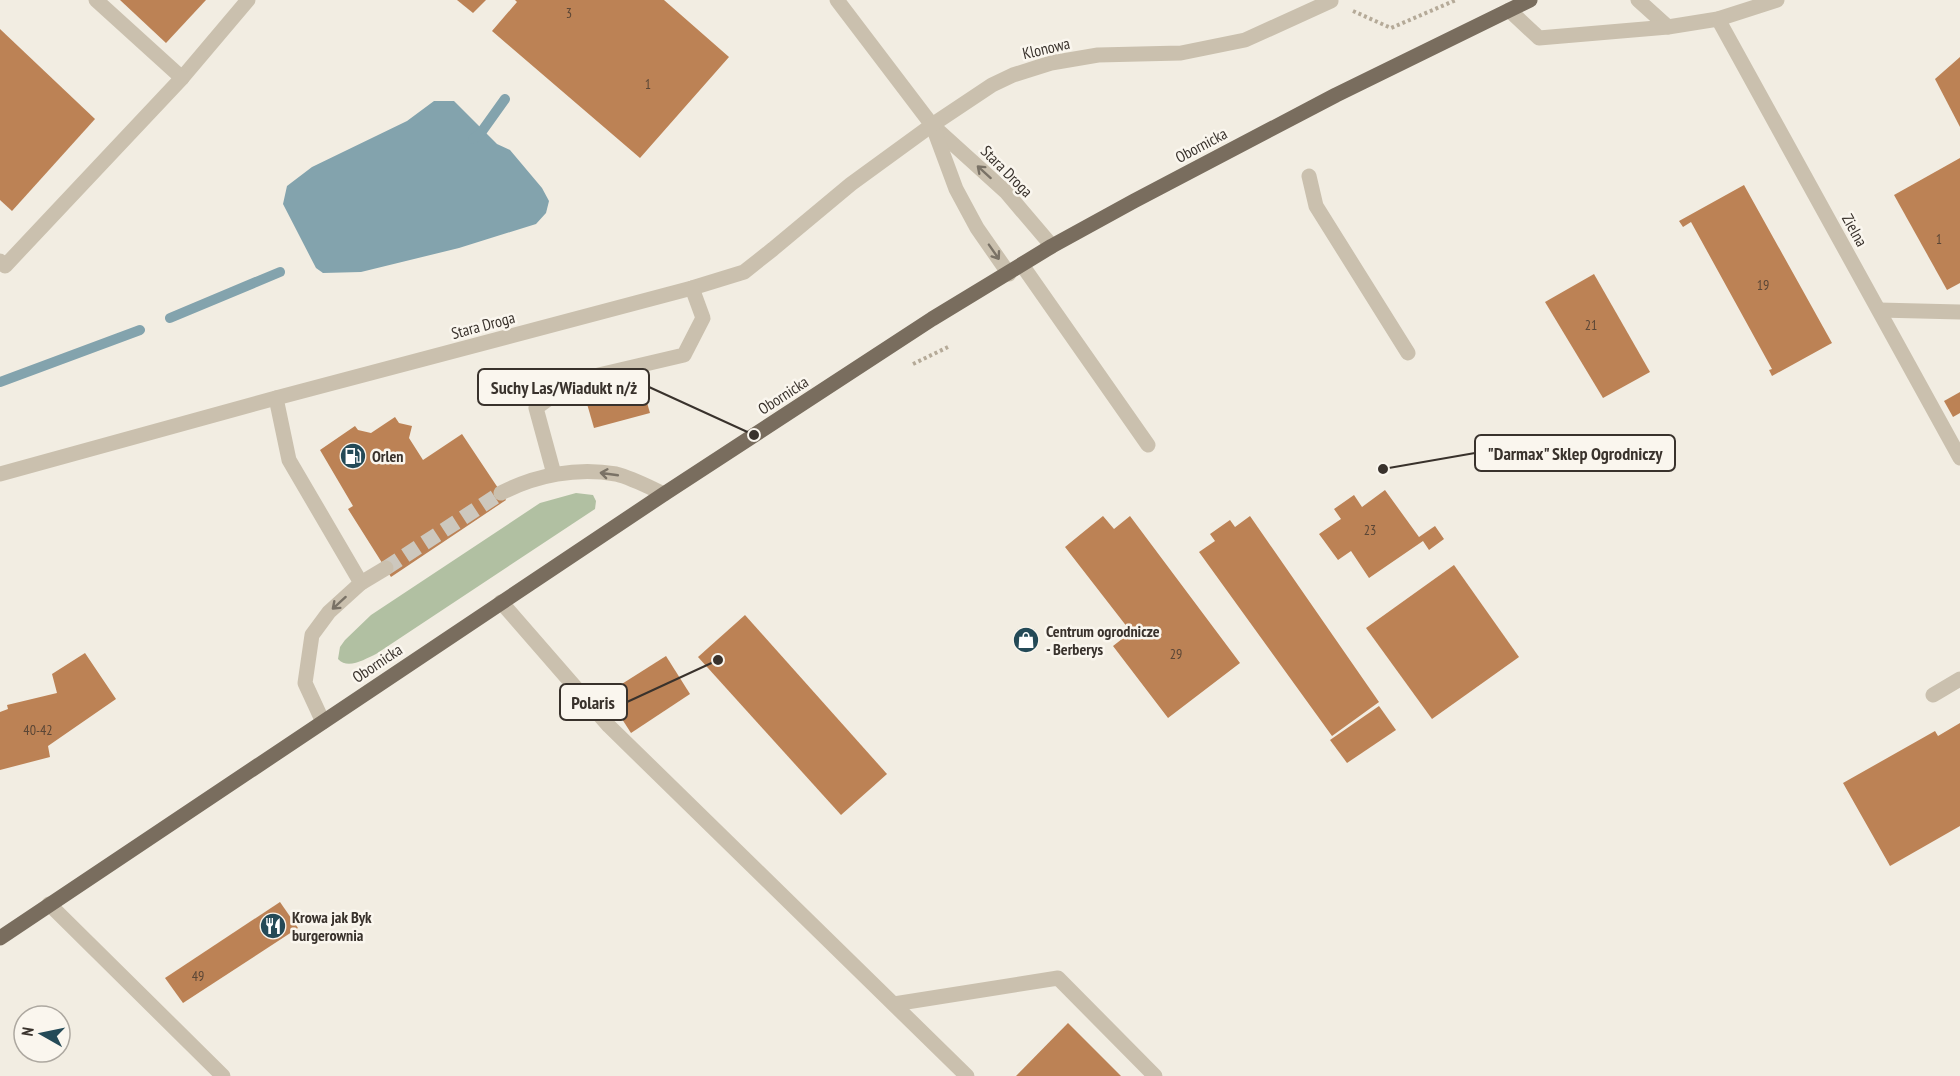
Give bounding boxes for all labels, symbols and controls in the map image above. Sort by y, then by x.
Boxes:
house number: 3 [566,4,572,22]
street label: Klonowa [1020,33,1072,63]
house number: 1 [645,75,651,93]
street label: Obornicka [1172,123,1230,167]
street label: Stara Droga [977,141,1037,201]
one-way arrow [977,165,992,179]
street label: Zielna [1838,210,1872,250]
house number: 1 [1936,230,1942,248]
one-way arrow [988,244,1000,260]
house number: 19 [1757,276,1769,294]
street label: Stara Droga [449,307,517,343]
house number: 21 [1585,316,1597,334]
callout: Suchy Las/Wiadukt n/ż [478,369,649,405]
street label: Obornicka [754,371,812,419]
text: Suchy Las/Wiadukt n/ż [491,376,637,399]
callout: "Darmax" Sklep Ogrodniczy [1475,435,1675,471]
fuel station icon: Orlen [338,441,368,471]
text: "Darmax" Sklep Ogrodniczy [1487,442,1663,465]
place label: Orlen [372,446,403,466]
one-way arrow [600,468,619,479]
house number: 23 [1364,521,1376,539]
one-way arrow [332,596,347,610]
place label: Centrum ogrodnicze - Berberys [1046,621,1160,659]
shop icon: Centrum ogrodnicze - Berberys [1011,625,1041,655]
street label: Obornicka [348,639,406,687]
house number: 29 [1170,645,1182,663]
callout: Polaris [560,684,627,720]
text: Polaris [571,691,615,714]
house number: 40-42 [23,721,53,739]
place label: Krowa jak Byk burgerownia [292,907,372,945]
restaurant icon: Krowa jak Byk burgerownia [258,911,288,941]
house number: 49 [192,967,204,985]
north arrow [12,1004,72,1064]
text: N [17,1026,38,1037]

